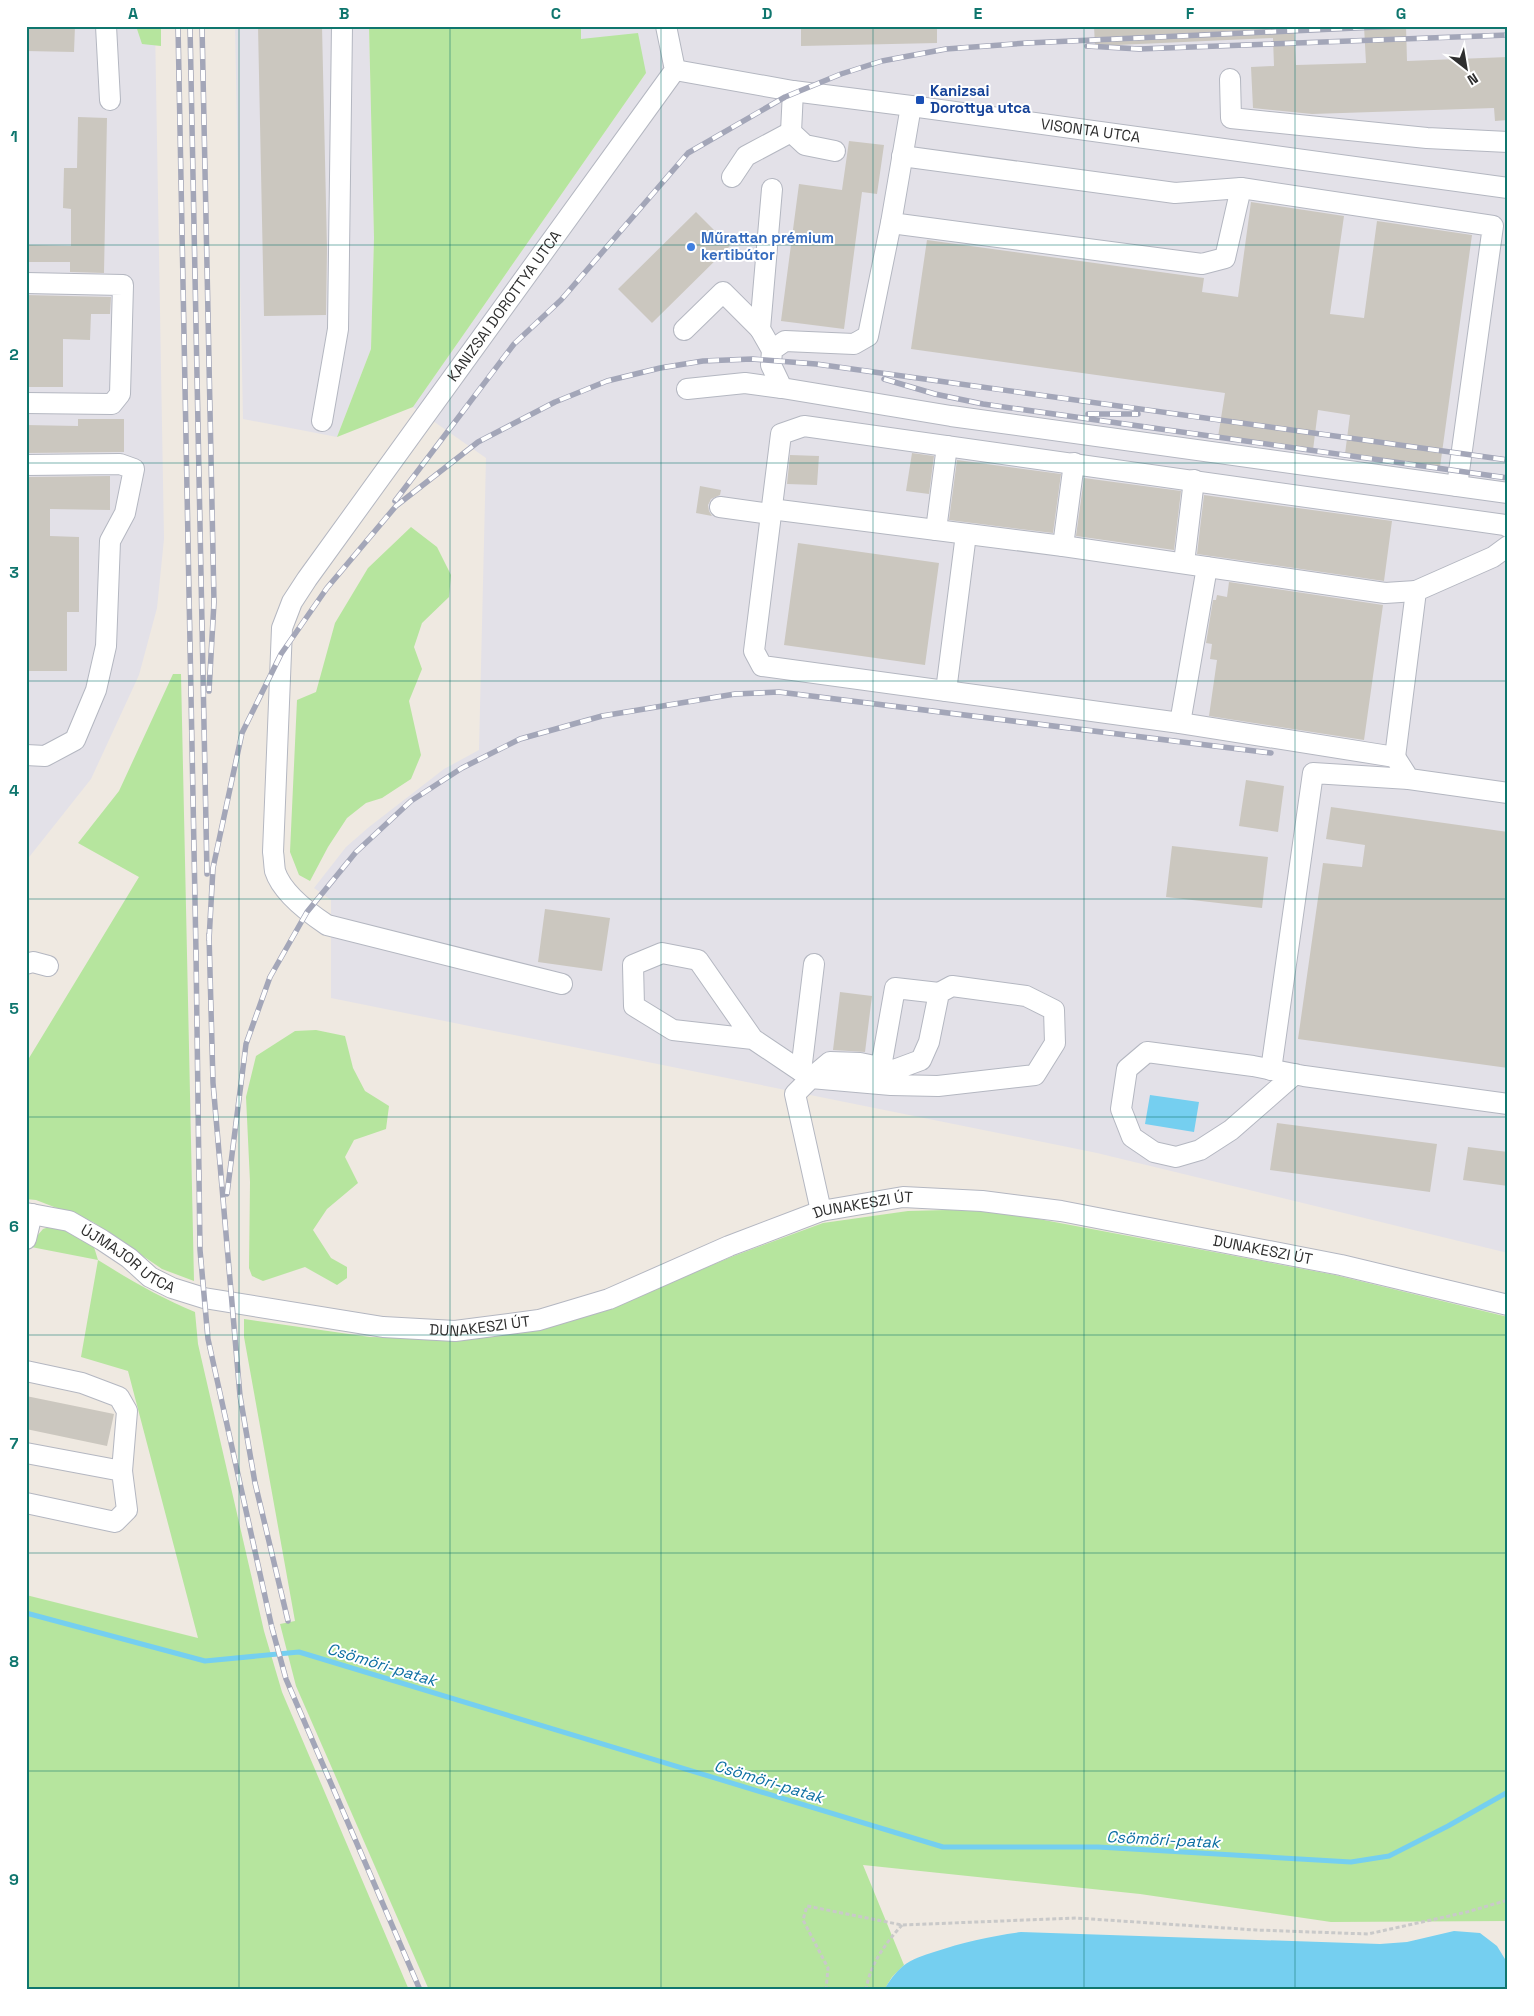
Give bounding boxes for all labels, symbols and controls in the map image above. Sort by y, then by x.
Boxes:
text: A [128,3,138,24]
text: B [339,3,349,24]
text: C [551,3,561,24]
text: D [762,3,772,24]
text: E [974,3,983,24]
text: F [1186,3,1195,24]
text: G [1396,3,1406,24]
north arrow [1442,42,1492,92]
text: N [1464,69,1481,89]
place label: Kanizsai Dorottya utca [930,81,1031,117]
marker: Kanizsai Dorottya utca [914,94,926,106]
street label: VISONTA UTCA [1040,114,1142,146]
text: 1 [10,126,18,147]
street label: KANIZSAI DOROTTYA UTCA [443,226,565,385]
place label: Műrattan prémium kertibútor [701,228,834,264]
marker: Műrattan prémium kertibútor [685,241,697,253]
text: 2 [9,344,19,365]
text: 3 [9,562,19,583]
text: 4 [9,780,19,801]
text: 5 [9,998,19,1019]
street label: DUNAKESZI ÚT [810,1187,913,1222]
text: 6 [9,1216,19,1237]
street label: ÚJMAJOR UTCA [77,1220,179,1297]
street label: DUNAKESZI ÚT [1211,1231,1315,1268]
street label: DUNAKESZI ÚT [429,1311,531,1340]
text: 7 [10,1433,19,1454]
water label: Csömöri-patak [324,1638,442,1692]
text: 8 [9,1651,19,1672]
water label: Csömöri-patak [711,1755,829,1809]
water label: Csömöri-patak [1106,1826,1223,1853]
text: 9 [9,1869,19,1890]

